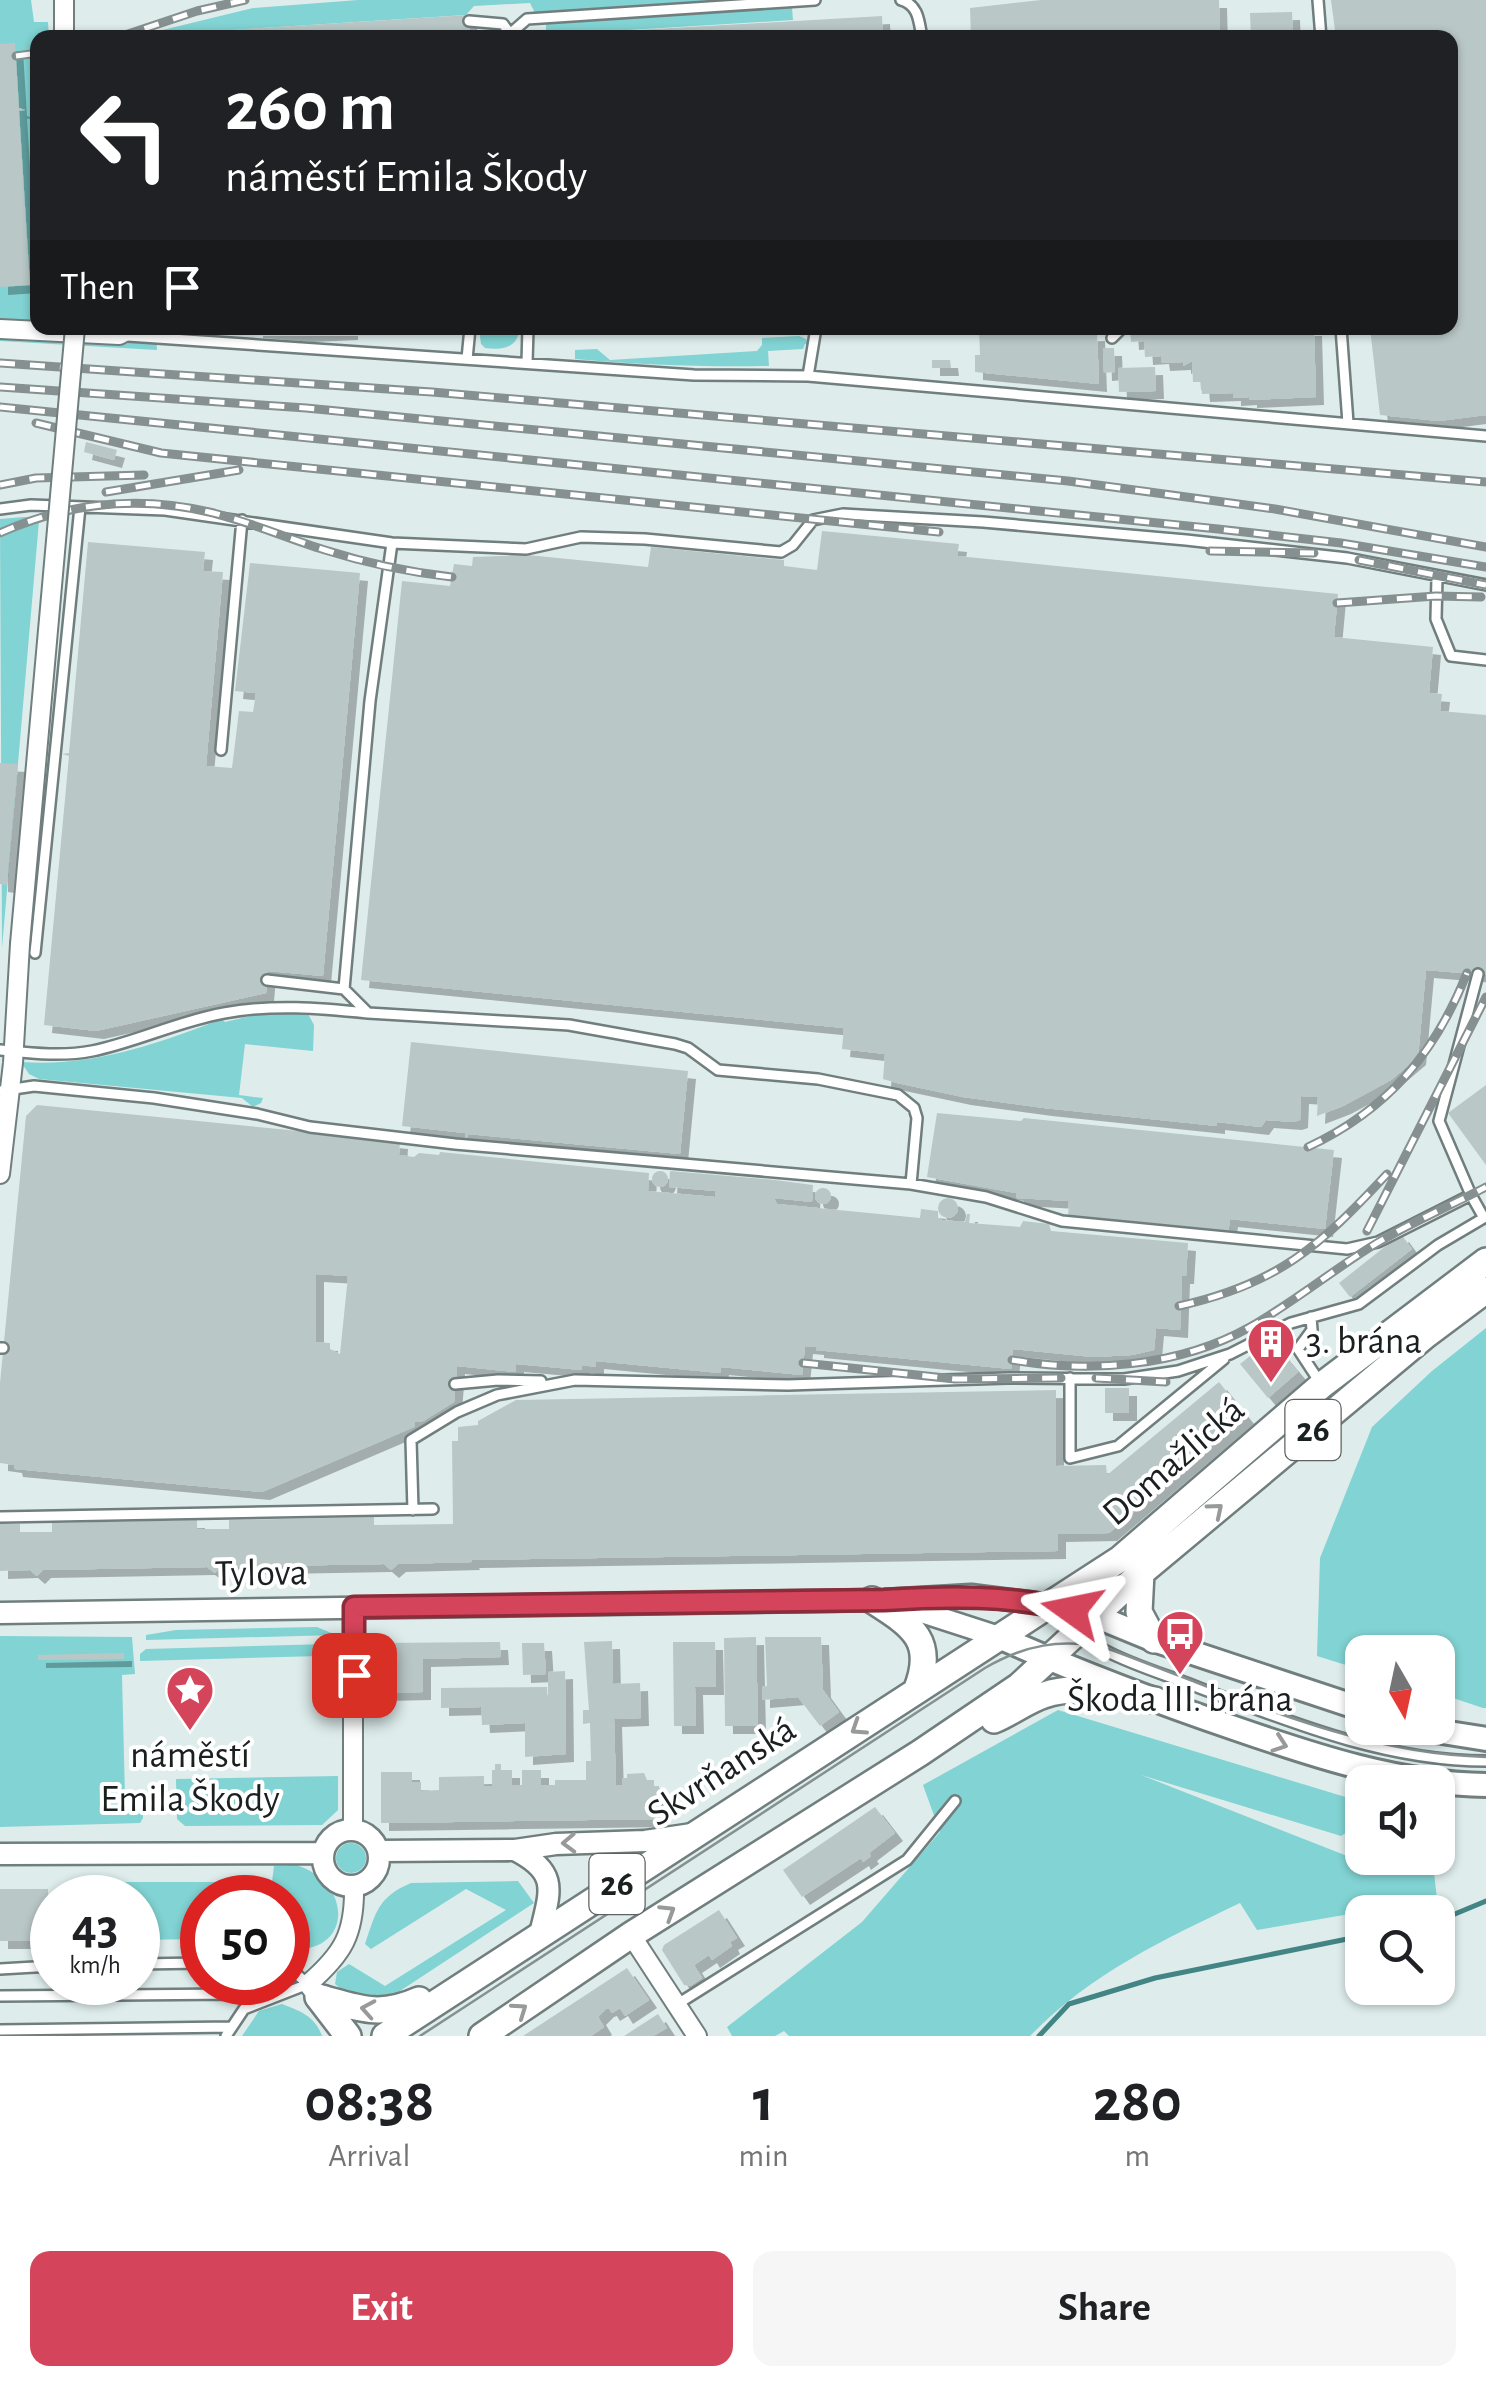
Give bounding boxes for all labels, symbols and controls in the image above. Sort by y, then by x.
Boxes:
icon: left [60,70,190,200]
text: 260 m [225,73,395,143]
text: náměstí Emila Škody [225,155,587,200]
icon: arrive [155,260,210,315]
text: Then [60,269,135,307]
building icon: 3. brána [1245,1316,1297,1384]
place label: 3. brána [1306,1323,1422,1361]
street label: Domažlická [1096,1391,1252,1533]
road number: 26 [1286,1400,1340,1460]
one-way arrow [1205,1504,1223,1522]
street label: Tylova [214,1554,308,1594]
position arrow [1020,1558,1124,1662]
bus stop icon: Škoda III. brána [1154,1608,1206,1676]
pin [312,1633,397,1718]
north arrow [1345,1635,1455,1745]
map controls [1345,1635,1455,2005]
icon: arrive [327,1648,382,1703]
place icon: náměstí Emila Škody [164,1664,216,1732]
place label: Škoda III. brána [1067,1678,1293,1719]
street label: Skvrňanská [641,1710,803,1834]
one-way arrow [851,1715,869,1734]
one-way arrow [1271,1732,1288,1752]
place label: náměstí Emila Škody [100,1737,280,1819]
button: sound [1345,1765,1455,1875]
one-way arrow [561,1833,577,1854]
road number: 26 [590,1854,644,1914]
speed limit sign: 50 [180,1875,310,2005]
button: search [1345,1895,1455,2005]
text: 43 [72,1903,118,1953]
one-way arrow [657,1905,675,1924]
text: km/h [69,1953,121,1978]
one-way arrow [359,1999,376,2020]
one-way arrow [508,2004,527,2022]
text: 08:38 [304,2072,434,2132]
text: 1 [753,2072,774,2132]
text: 280 [1093,2072,1182,2132]
text: Arrival [328,2140,410,2172]
text: min [739,2140,788,2172]
text: m [1124,2140,1150,2172]
button: Exit [30,2251,733,2366]
button: Share [753,2251,1456,2366]

